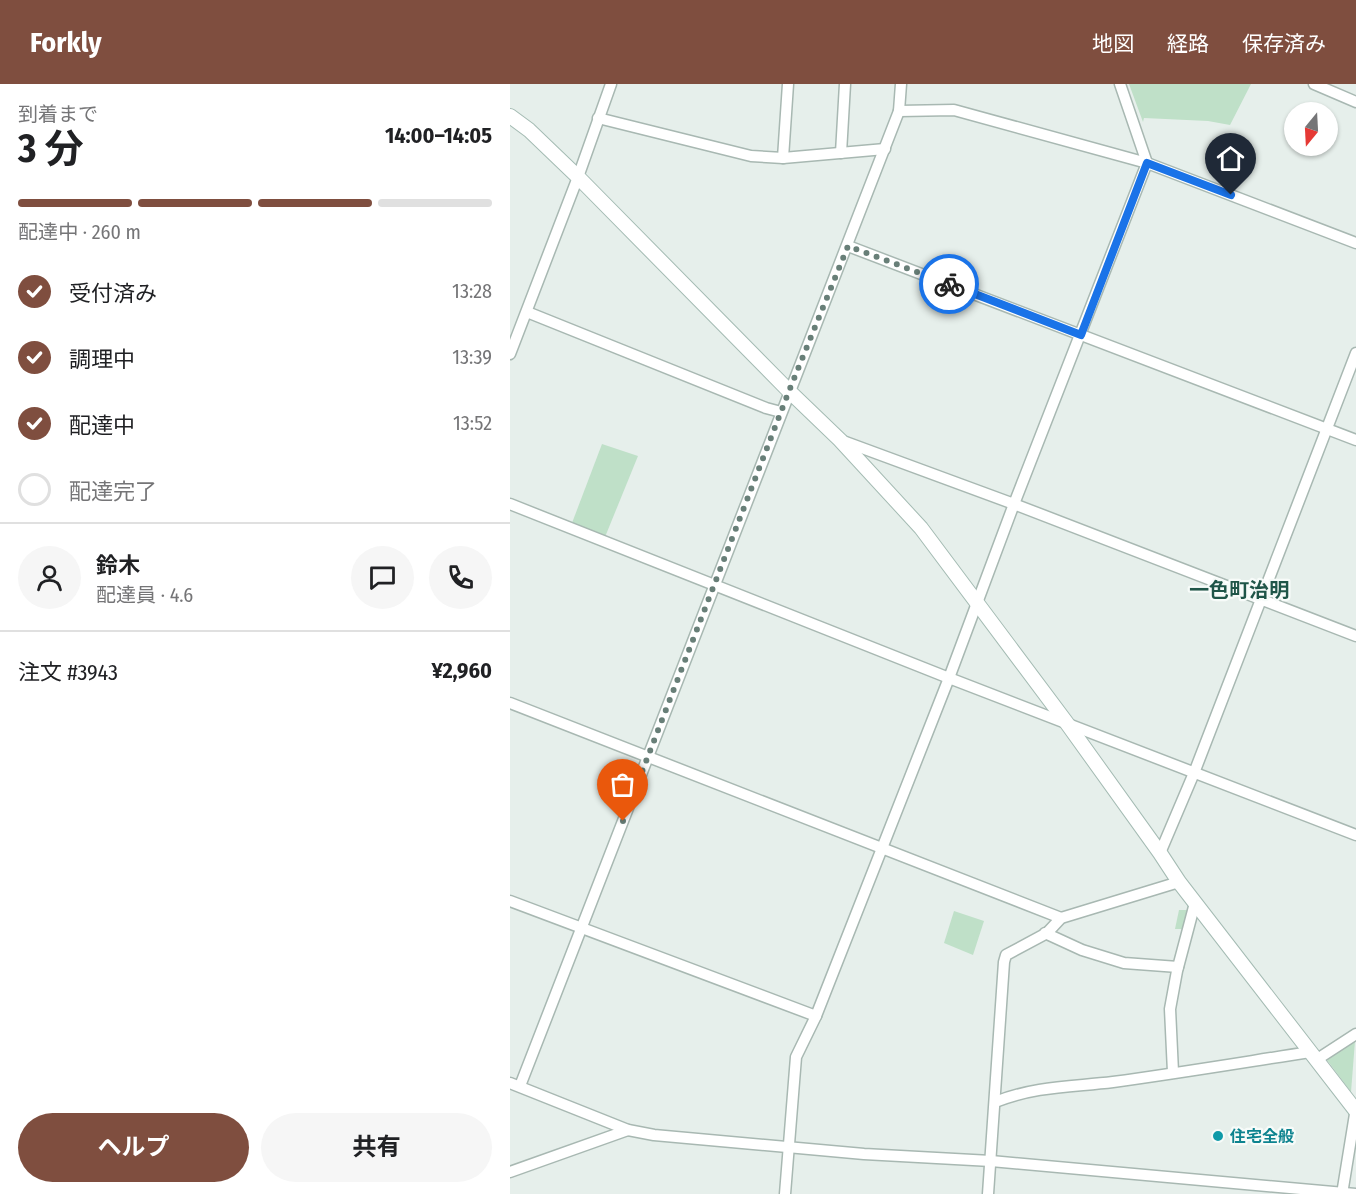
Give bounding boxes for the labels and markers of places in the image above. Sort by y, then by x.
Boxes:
pin [1205,133,1256,195]
pin [597,759,648,821]
place label: 住宅全般 [1229,1127,1294,1146]
marker: 住宅全般 [1211,1129,1225,1143]

